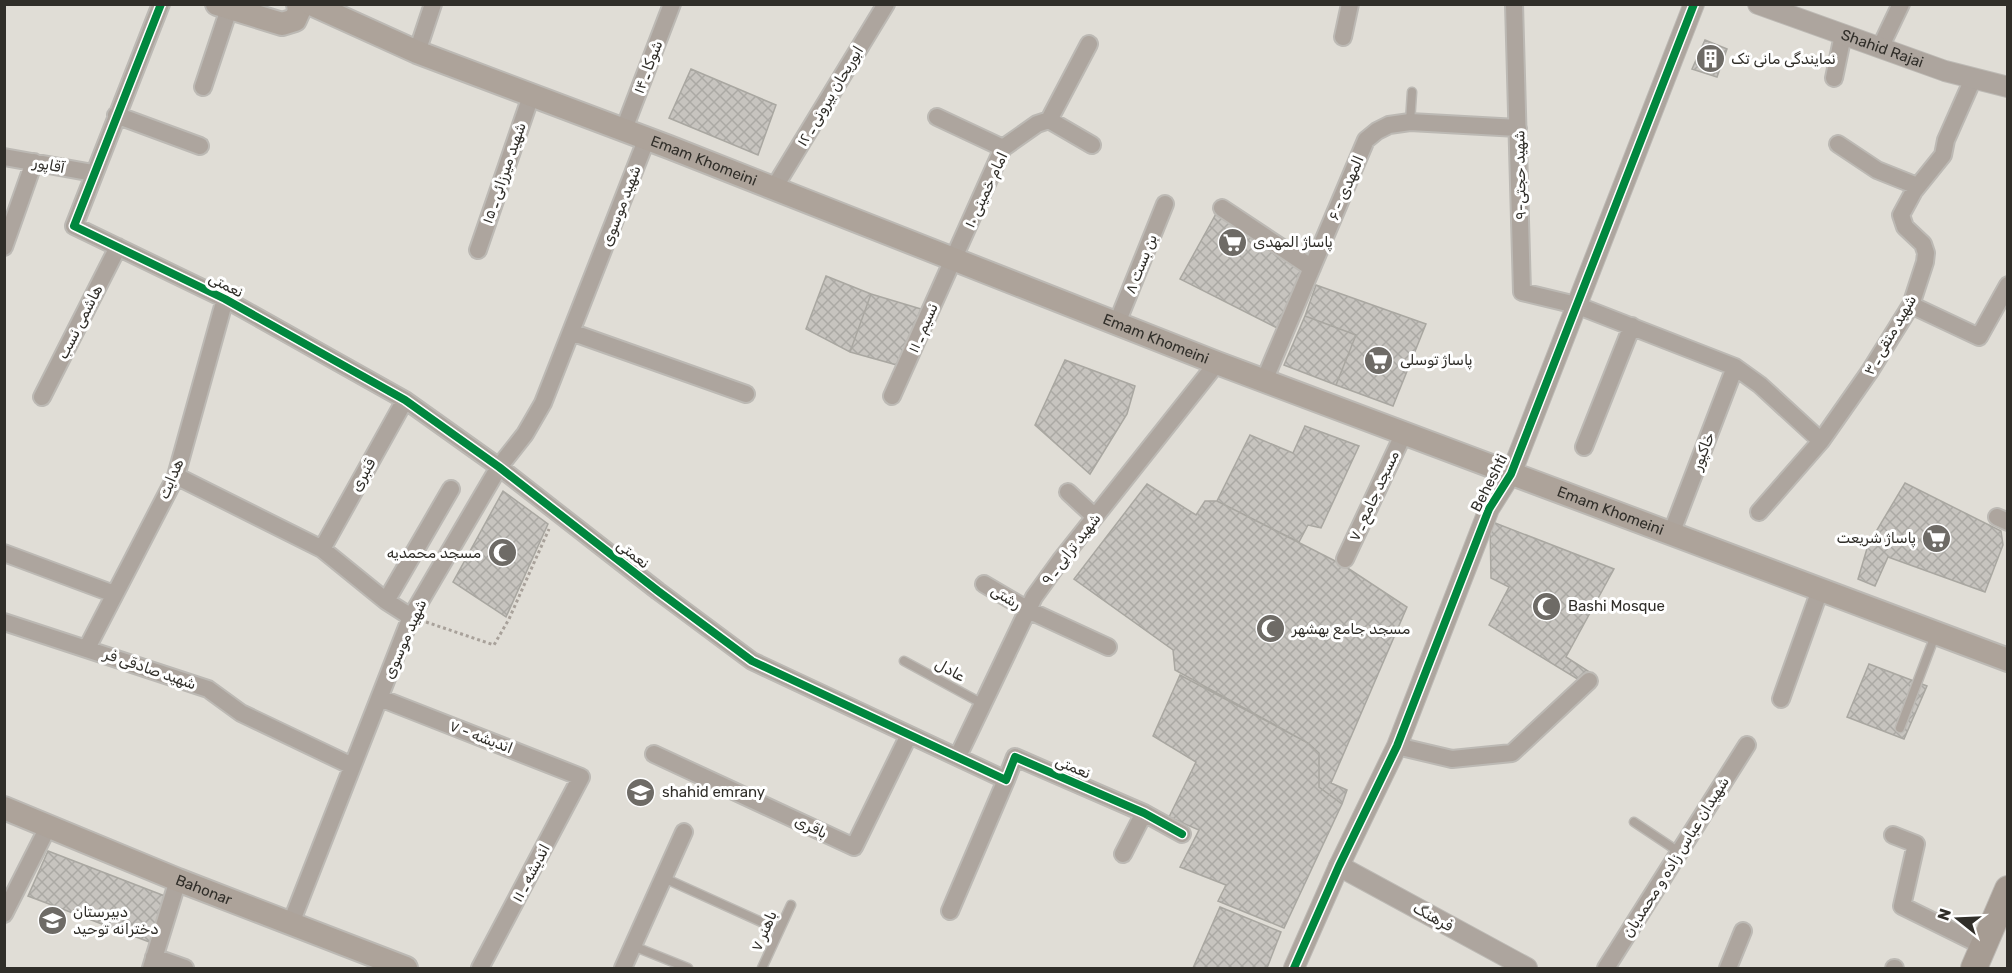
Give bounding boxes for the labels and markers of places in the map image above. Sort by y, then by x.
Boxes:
building icon: نمایندگی مانی تک [1694,43,1726,75]
place label: نمایندگی مانی تک [1731,50,1836,68]
supermarket icon: پاساژ المهدی [1216,226,1248,258]
place label: پاساژ المهدی [1253,233,1333,252]
supermarket icon: پاساژ توسلی [1363,344,1395,376]
place label: پاساژ توسلی [1400,351,1472,370]
supermarket icon: پاساژ شریعت [1921,522,1953,554]
place label: پاساژ شریعت [1837,529,1916,548]
mosque icon: مسجد محمدیه [486,537,518,569]
place label: مسجد محمدیه [387,544,481,562]
mosque icon: Bashi Mosque [1531,590,1563,622]
place label: Bashi Mosque [1568,597,1665,615]
mosque icon: مسجد جامع بهشهر [1255,613,1287,645]
place label: مسجد جامع بهشهر [1291,620,1410,640]
school or university icon: shahid emrany [625,776,657,808]
place label: shahid emrany [662,783,765,801]
place label: دبیرستان دخترانه توحید [73,903,159,938]
school or university icon: دبیرستان دخترانه توحید [36,905,68,937]

